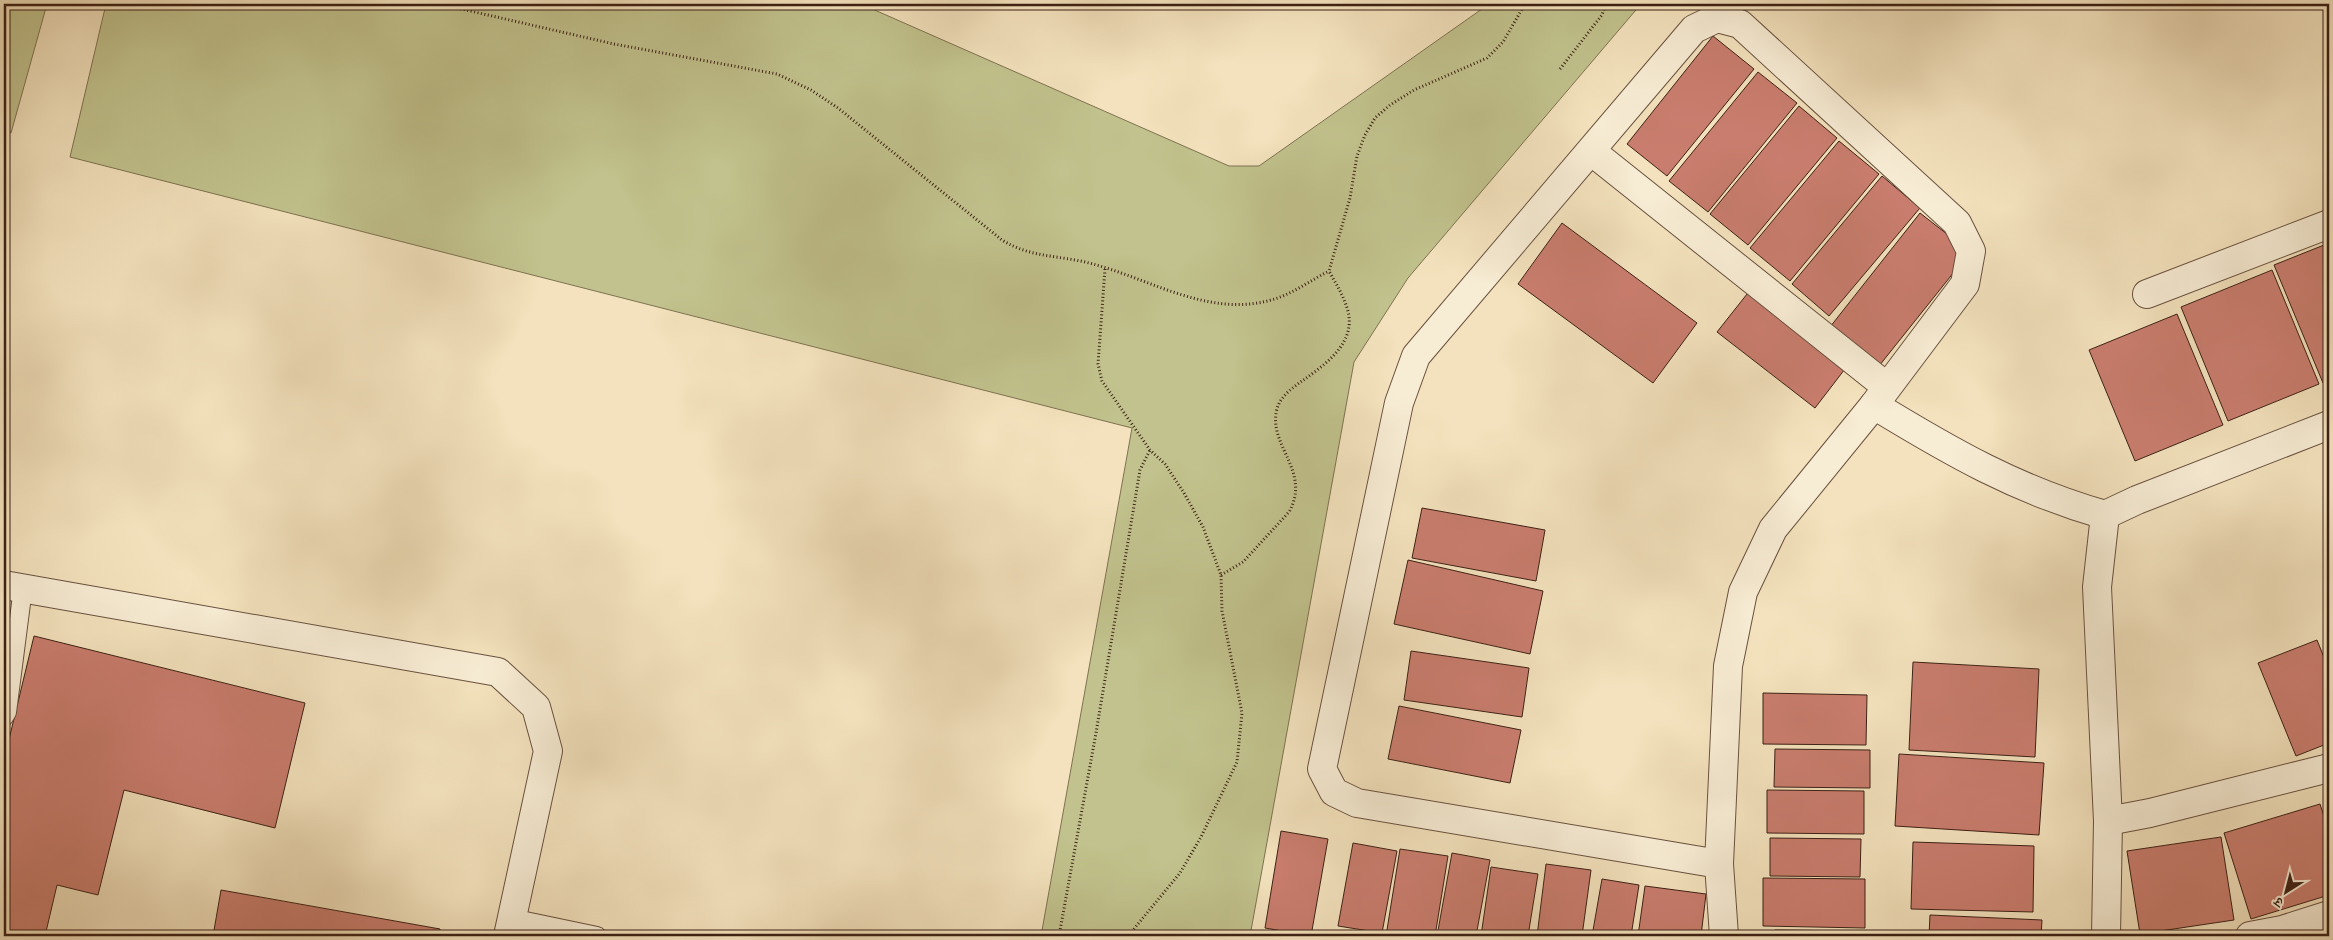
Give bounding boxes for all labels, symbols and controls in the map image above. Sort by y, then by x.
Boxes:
north arrow [2260,868,2310,918]
text: उ [2270,892,2288,912]

